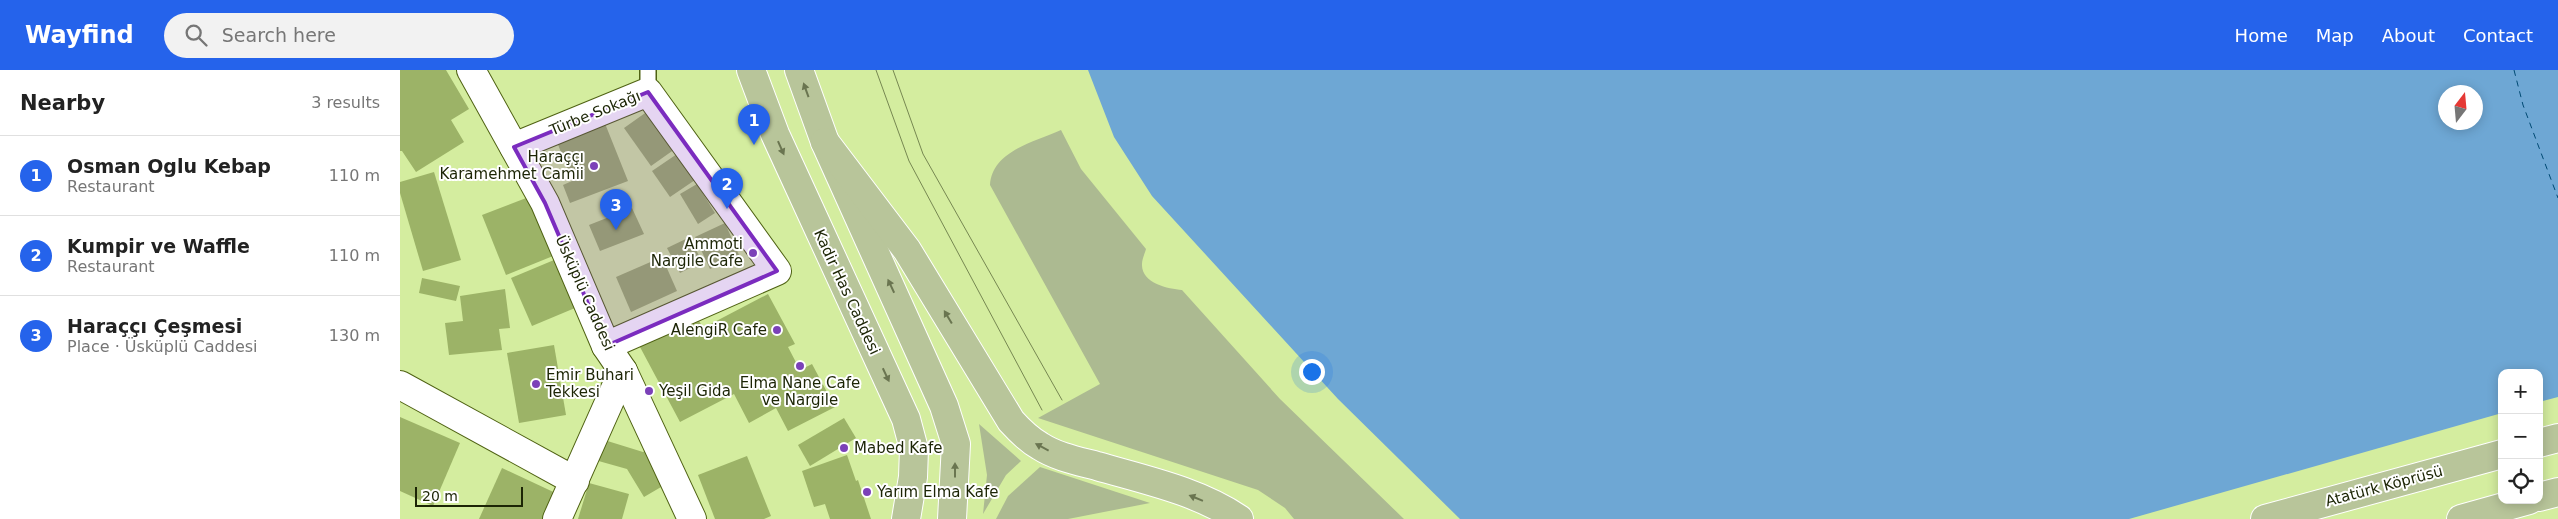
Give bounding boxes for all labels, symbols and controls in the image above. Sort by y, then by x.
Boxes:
search box [164,13,514,58]
text: Wayfind [25,21,134,49]
icon: search [182,21,210,49]
text: Search here [222,24,336,46]
text: Home [2235,25,2288,46]
text: Map [2316,25,2354,46]
text: About [2382,25,2435,46]
text: Contact [2463,25,2533,46]
one-way arrow [802,82,809,97]
north arrow [2438,85,2483,130]
street label: Türbe Sokağı [546,87,643,140]
text: Nearby [20,91,105,115]
text: 3 results [311,93,380,112]
pin: 1 [738,104,770,145]
one-way arrow [778,141,786,155]
place label: Haraççı Karamehmet Camii [439,148,584,183]
text: Osman Oglu Kebap [67,155,271,177]
marker: Haraççı Karamehmet Camii [588,160,600,172]
text: 1 [30,166,42,185]
text: 110 m [329,166,380,185]
pin: 2 [711,168,743,209]
text: Restaurant [67,177,155,196]
pin: 3 [600,189,632,230]
street label: Kadir Has Caddesi [810,226,884,358]
street label: Üsküplü Caddesi [551,232,619,353]
text: Kumpir ve Waffle [67,235,250,257]
place label: Ammoti Nargile Cafe [651,235,743,270]
text: 2 [30,246,42,265]
text: 110 m [329,246,380,265]
marker: Ammoti Nargile Cafe [747,247,759,259]
text: Restaurant [67,257,155,276]
one-way arrow [887,279,895,293]
one-way arrow [943,310,952,323]
text: Haraççı Çeşmesi [67,315,242,337]
place label: AlengiR Cafe [671,321,767,339]
marker: AlengiR Cafe [771,324,783,336]
text: 3 [30,326,42,345]
text: 130 m [329,326,380,345]
text: Place · Üsküplü Caddesi [67,337,258,356]
your location [1299,359,1325,385]
marker: Elma Nane Cafe ve Nargile [794,360,806,372]
place label: Emir Buhari Tekkesi [545,366,634,401]
one-way arrow [882,368,890,382]
map controls [2498,369,2543,504]
button: + [2498,369,2543,414]
place label: Elma Nane Cafe ve Nargile [740,374,860,409]
marker: Emir Buhari Tekkesi [530,378,542,390]
place label: Yeşil Gida [658,382,731,400]
marker: Yeşil Gida [643,385,655,397]
button: − [2498,414,2543,459]
place label: Mabed Kafe [854,439,942,457]
marker: Mabed Kafe [838,442,850,454]
one-way arrow [1035,442,1049,451]
button: locate [2498,459,2543,504]
one-way arrow [952,462,960,478]
street label: Atatürk Köprüsü [2323,462,2445,510]
place label: Yarım Elma Kafe [876,483,999,501]
scale bar [415,484,522,507]
marker: Yarım Elma Kafe [861,486,873,498]
text: 20 m [422,488,458,504]
one-way arrow [1189,493,1203,501]

